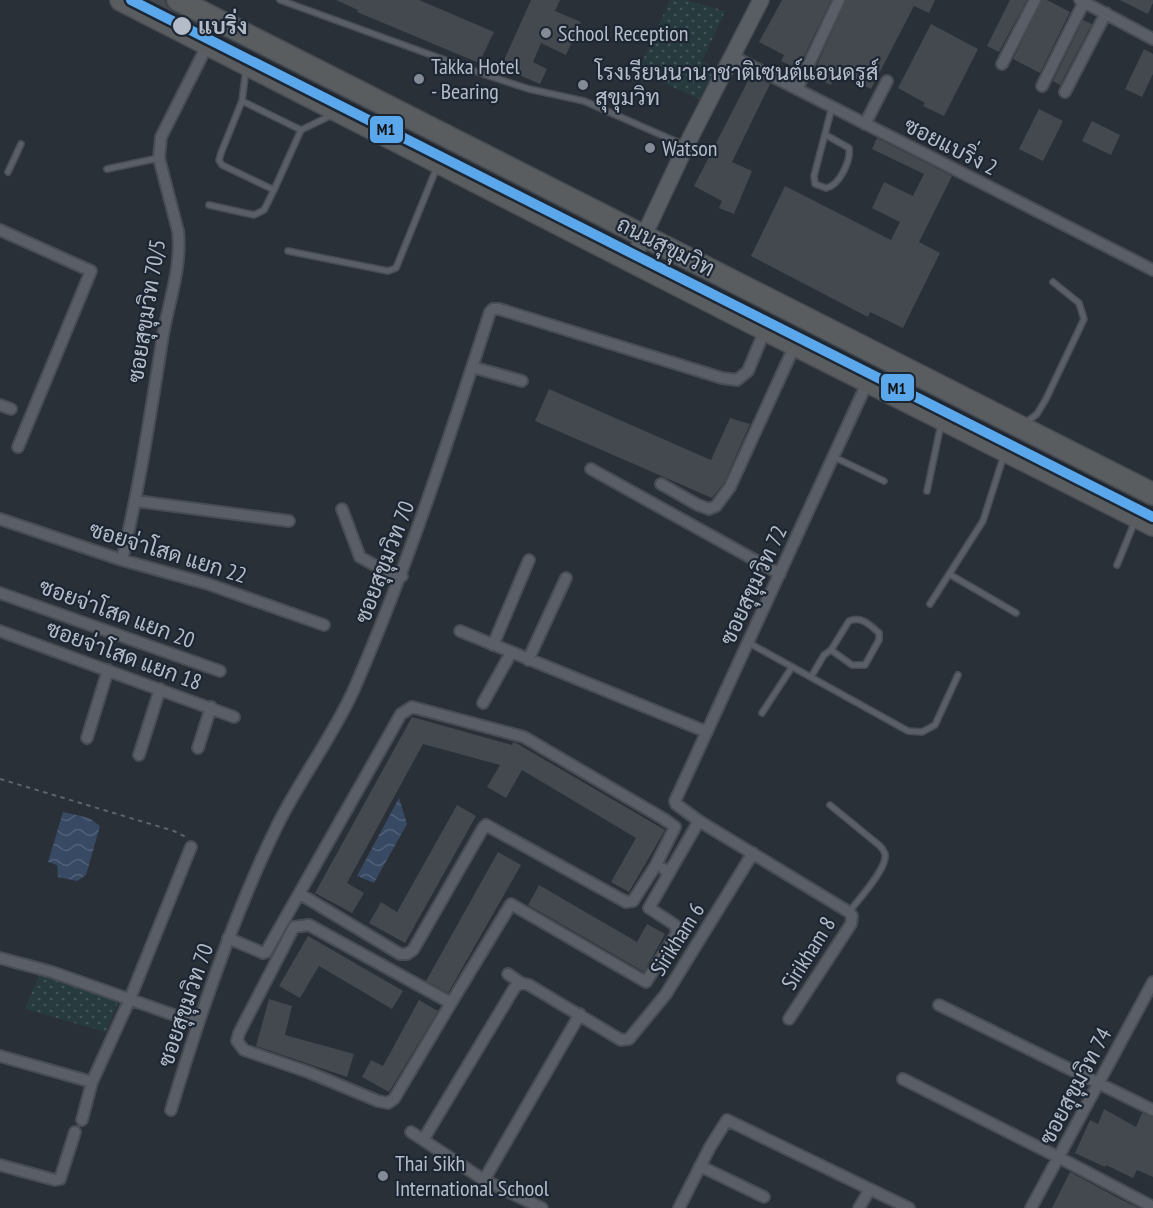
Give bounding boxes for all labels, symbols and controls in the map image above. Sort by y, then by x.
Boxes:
place label: แบริ่ง [198,8,247,40]
marker: แบริ่ง [171,15,193,37]
place label: School Reception [558,19,688,47]
marker: School Reception [539,26,553,40]
place label: Takka Hotel - Bearing [431,52,521,105]
place label: โรงเรียนนานาชาติเซนต์แอนดรูส์ สุขุมวิท [594,58,879,113]
marker: Takka Hotel - Bearing [412,72,426,86]
marker: โรงเรียนนานาชาติเซนต์แอนดรูส์ สุขุมวิท [576,78,590,92]
street label: ซอยแบริ่ง 2 [900,107,1004,181]
line badge: M1 [369,115,404,144]
text: M1 [377,119,395,139]
place label: Watson [662,134,717,162]
marker: Watson [643,141,657,155]
street label: ถนนสุขุมวิท [612,209,720,284]
street label: ซอยสุขุมวิท 70/5 [121,237,173,385]
line badge: M1 [880,373,915,402]
text: M1 [888,378,906,398]
street label: ซอยสุขุมวิท 70 [348,497,422,628]
street label: ซอยจ่าโสด แยก 22 [86,515,250,589]
street label: ซอยสุขุมวิท 72 [713,521,795,650]
street label: ซอยจ่าโสด แยก 20 [36,572,199,654]
street label: ซอยจ่าโสด แยก 18 [43,614,205,696]
street label: Sirikham 6 [644,897,710,981]
street label: Sirikham 8 [775,911,841,995]
street label: ซอยสุขุมวิท 70 [151,940,221,1071]
street label: ซอยสุขุมวิท 74 [1032,1023,1119,1150]
place label: Thai Sikh International School [395,1149,550,1202]
marker: Thai Sikh International School [376,1169,390,1183]

